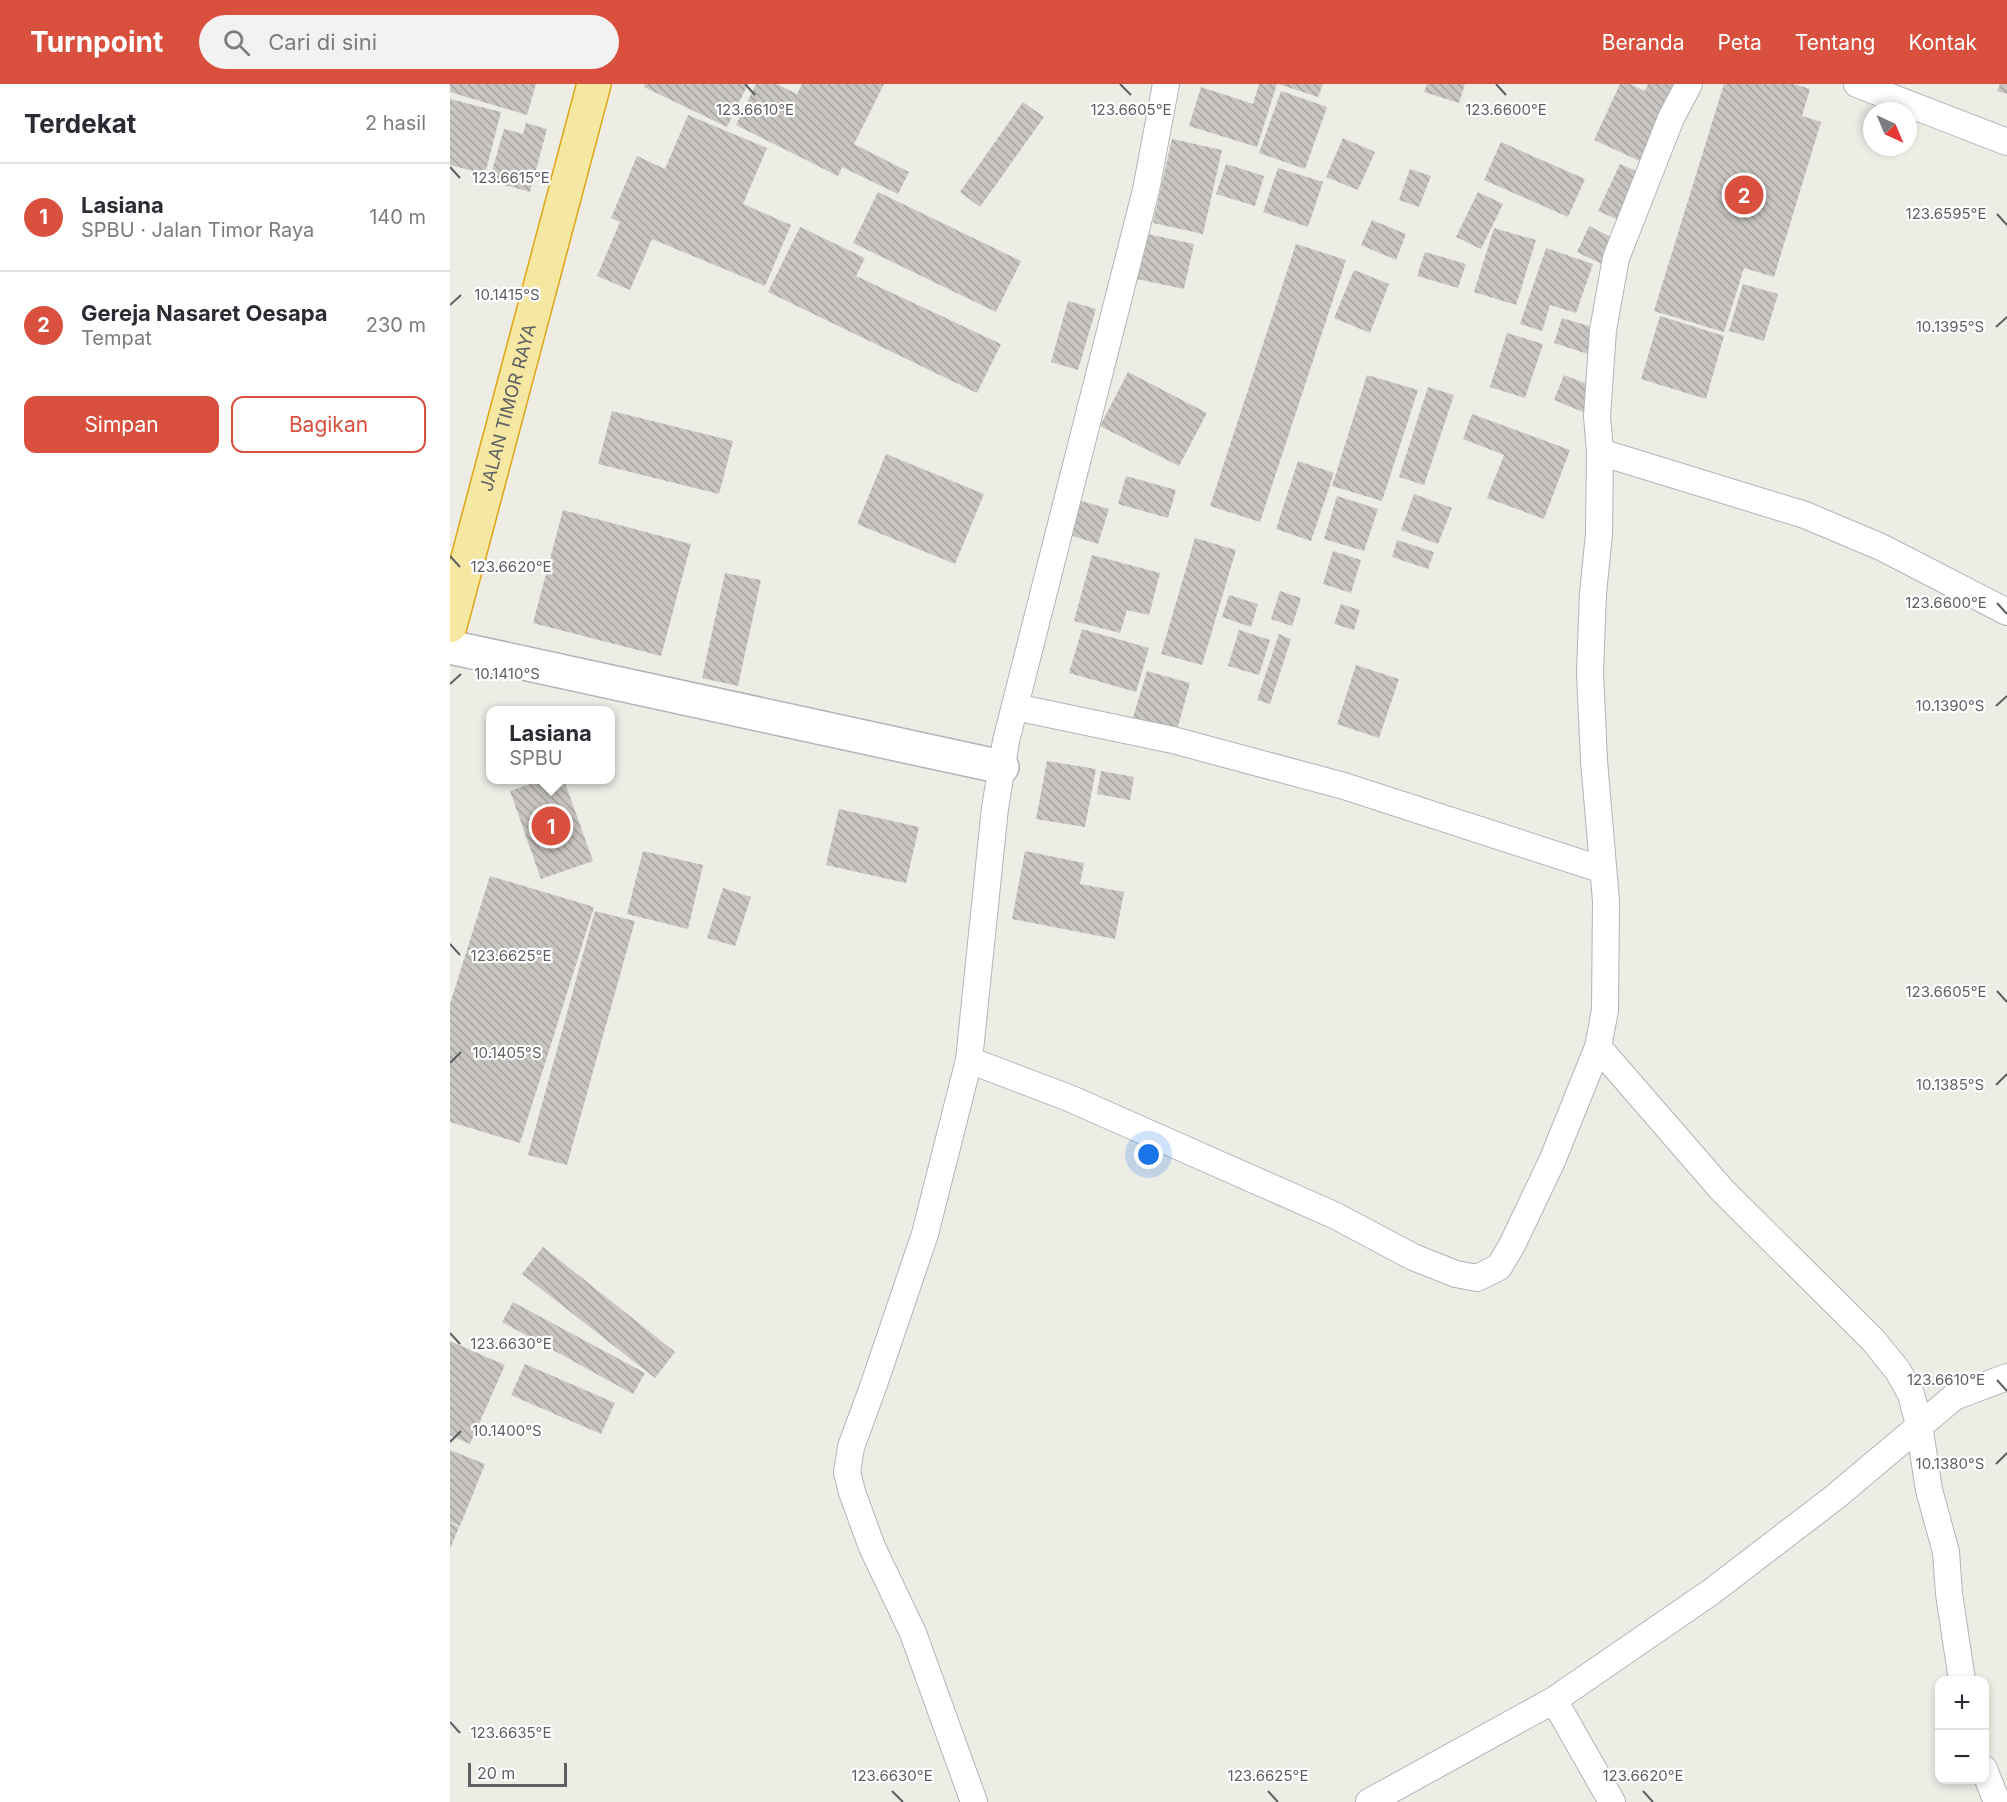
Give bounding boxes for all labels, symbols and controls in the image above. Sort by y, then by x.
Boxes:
search box [199,15,619,69]
text: Turnpoint [30,25,163,59]
icon: search [220,26,253,59]
text: Cari di sini [268,29,377,55]
text: Beranda [1602,30,1684,55]
text: Peta [1717,30,1762,55]
text: Tentang [1795,30,1875,55]
text: Kontak [1908,30,1977,55]
text: 123.6610°E [716,100,794,119]
text: 123.6605°E [1090,100,1172,119]
text: 123.6600°E [1465,100,1547,119]
north arrow [1863,102,1917,156]
text: Terdekat [24,108,136,139]
text: 2 hasil [365,111,426,135]
text: 123.6615°E [472,168,550,187]
pin: 2 [1724,172,1764,218]
text: Lasiana [81,192,164,218]
text: 123.6595°E [1906,204,1986,223]
text: 1 [39,205,48,229]
text: 140 m [369,205,426,229]
text: SPBU · Jalan Timor Raya [81,218,314,242]
text: 10.1415°S [474,285,540,304]
text: Gereja Nasaret Oesapa [81,300,328,326]
text: 2 [37,313,50,337]
text: 230 m [366,313,426,337]
text: 10.1395°S [1916,317,1984,336]
street label: JALAN TIMOR RAYA [475,321,540,494]
text: Tempat [81,326,152,350]
button: Simpan [24,396,219,453]
button: Bagikan [231,396,426,453]
text: 123.6620°E [470,557,552,576]
text: 123.6600°E [1905,593,1987,612]
text: 10.1410°S [474,664,540,683]
text: 10.1390°S [1916,696,1984,715]
popup [486,706,615,784]
text: Lasiana [509,720,592,746]
text: SPBU [509,746,563,770]
pin: 1 [532,804,570,848]
text: 123.6625°E [471,946,551,965]
text: 123.6605°E [1905,982,1987,1001]
text: 10.1405°S [472,1043,542,1062]
text: 10.1385°S [1916,1075,1984,1094]
your location [1134,1140,1163,1169]
text: 123.6630°E [470,1334,552,1353]
text: 123.6610°E [1907,1370,1985,1389]
text: 10.1400°S [472,1421,542,1440]
text: 10.1380°S [1916,1454,1984,1473]
map controls [1935,1676,1989,1784]
button: + [1935,1676,1989,1730]
text: 123.6635°E [471,1723,551,1742]
button: − [1935,1730,1989,1784]
scale bar [468,1760,567,1788]
text: 20 m [477,1763,515,1783]
text: 123.6630°E [851,1766,933,1785]
text: 123.6625°E [1228,1766,1308,1785]
text: 123.6620°E [1602,1766,1684,1785]

